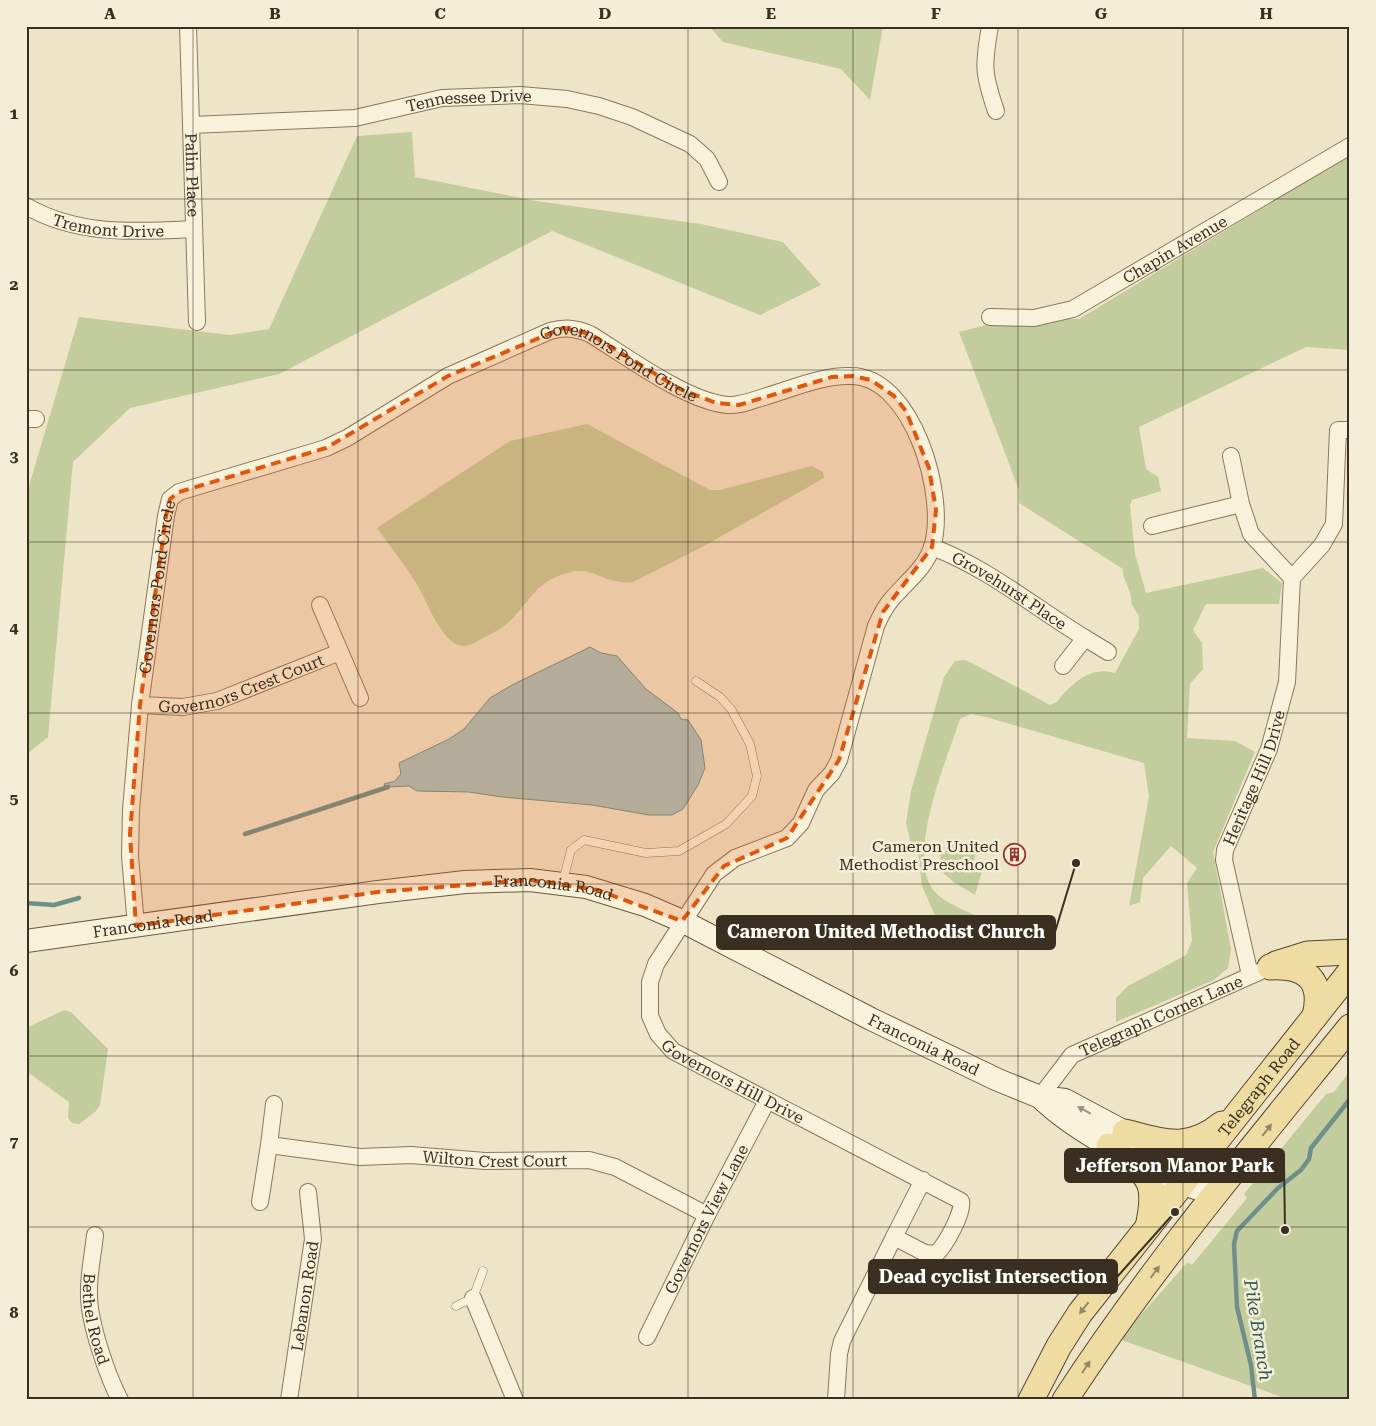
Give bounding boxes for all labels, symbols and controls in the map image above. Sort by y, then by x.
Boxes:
text: A [104,4,116,23]
text: B [269,4,281,23]
text: C [434,4,446,23]
text: D [599,4,612,23]
text: E [766,4,776,23]
text: F [931,4,941,23]
text: G [1095,4,1108,23]
text: H [1259,4,1273,23]
street label: Tennessee Drive [404,86,533,116]
text: 1 [10,104,19,123]
street label: Palin Place [181,132,203,218]
street label: Tremont Drive [50,210,165,241]
street label: Chapin Avenue [1119,211,1231,288]
text: 2 [10,275,19,294]
street label: Governors Pond Circle [537,320,700,406]
text: 3 [10,447,19,466]
street label: Governors Pond Circle [135,498,179,675]
street label: Grovehurst Place [949,548,1070,634]
text: 4 [10,618,19,637]
street label: Governors Crest Court [158,650,327,717]
street label: Heritage Hill Drive [1219,708,1289,848]
text: 5 [10,789,19,808]
place label: Cameron United Methodist Preschool [839,837,999,874]
building icon: Cameron United Methodist Preschool [1003,843,1027,867]
street label: Franconia Road [493,871,616,905]
street label: Franconia Road [92,906,214,942]
callout: Cameron United Methodist Church [717,916,1055,949]
text: Cameron United Methodist Church [727,921,1045,942]
text: 6 [10,961,19,980]
street label: Telegraph Corner Lane [1076,971,1246,1061]
street label: Franconia Road [865,1010,982,1080]
street label: Telegraph Road [1214,1034,1304,1141]
street label: Governors Hill Drive [657,1036,807,1128]
one-way arrow [1077,1106,1091,1114]
one-way arrow [1262,1123,1273,1136]
text: 7 [10,1132,19,1151]
street label: Governors View Lane [661,1141,753,1297]
street label: Wilton Crest Court [422,1147,567,1171]
callout: Jefferson Manor Park [1065,1149,1284,1182]
text: Jefferson Manor Park [1076,1155,1275,1176]
street label: Lebanon Road [287,1240,323,1353]
callout: Dead cyclist Intersection [869,1260,1117,1293]
text: Dead cyclist Intersection [879,1266,1107,1287]
one-way arrow [1150,1266,1161,1279]
street label: Bethel Road [79,1272,113,1367]
water label: Pike Branch [1240,1277,1277,1382]
one-way arrow [1079,1301,1090,1314]
text: 8 [10,1303,19,1322]
one-way arrow [1081,1361,1091,1374]

